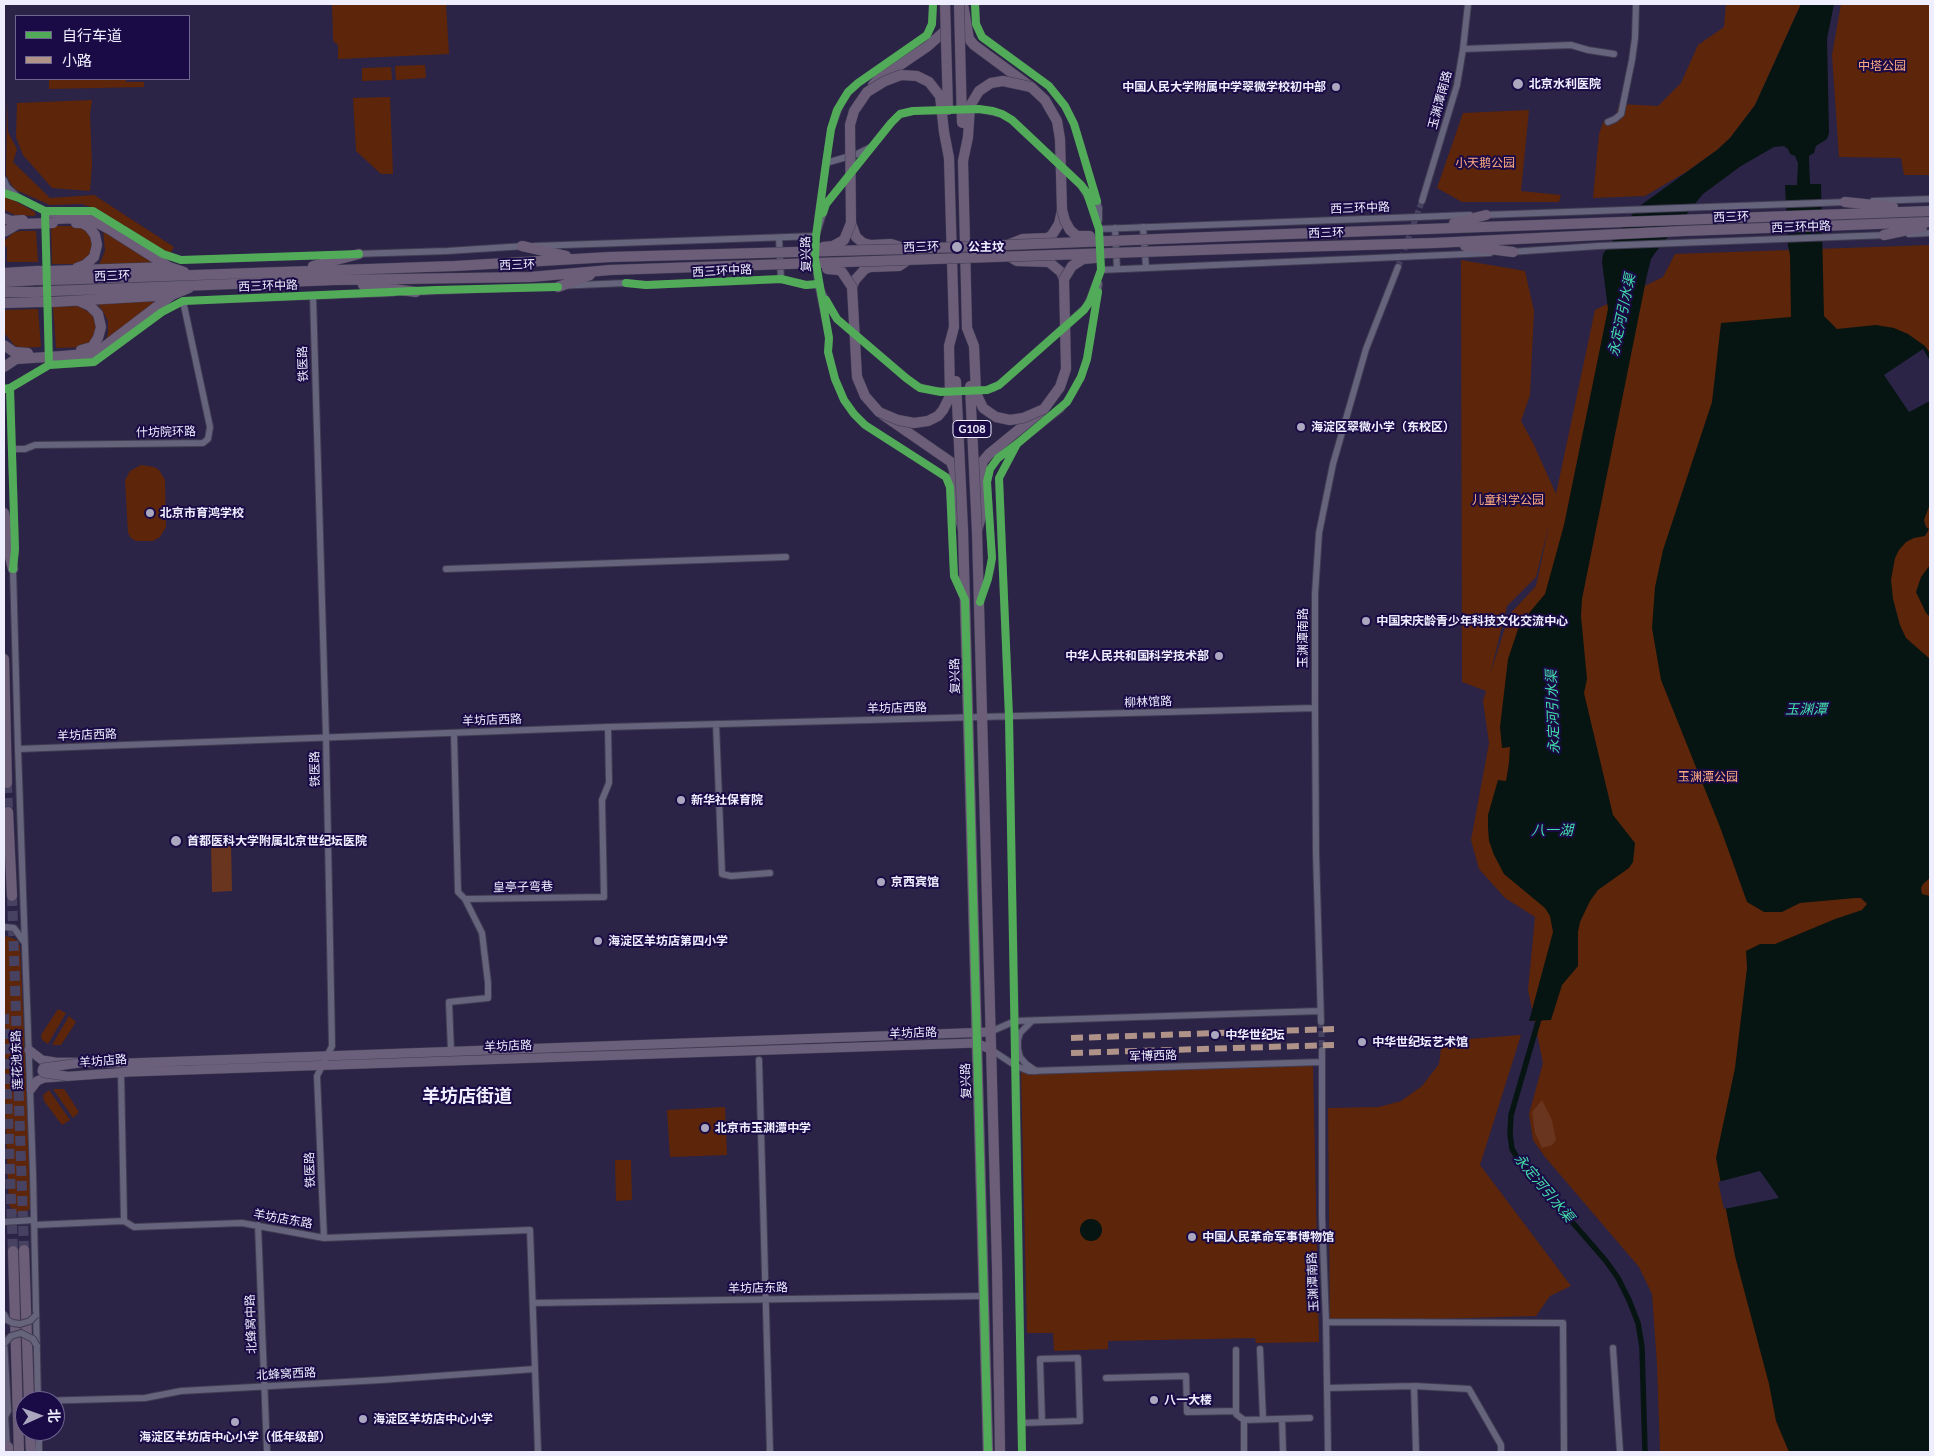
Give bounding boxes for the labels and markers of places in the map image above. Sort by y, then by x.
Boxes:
marker: 北京水利医院 [1511,77,1525,91]
place label: 北京水利医院 [1529,77,1601,91]
place label: 中国人民大学附属中学翠微学校初中部 [1122,80,1326,94]
marker: 中国人民大学附属中学翠微学校初中部 [1330,81,1342,93]
marker: 公主坟 [950,240,964,254]
place label: 公主坟 [968,240,1004,254]
place label: 海淀区翠微小学（东校区） [1311,420,1455,434]
marker: 海淀区翠微小学（东校区） [1295,421,1307,433]
place label: 北京市育鸿学校 [160,506,244,520]
marker: 北京市育鸿学校 [144,507,156,519]
place label: 中国宋庆龄青少年科技文化交流中心 [1376,614,1568,628]
marker: 中国宋庆龄青少年科技文化交流中心 [1360,615,1372,627]
place label: 中华人民共和国科学技术部 [1065,649,1209,663]
marker: 中华人民共和国科学技术部 [1213,650,1225,662]
place label: 新华社保育院 [691,793,763,807]
marker: 新华社保育院 [675,794,687,806]
marker: 首都医科大学附属北京世纪坛医院 [169,834,183,848]
place label: 首都医科大学附属北京世纪坛医院 [187,834,367,848]
place label: 京西宾馆 [891,875,939,889]
marker: 京西宾馆 [875,876,887,888]
place label: 海淀区羊坊店第四小学 [608,934,728,948]
marker: 海淀区羊坊店第四小学 [592,935,604,947]
place label: 中华世纪坛 [1225,1028,1285,1042]
marker: 中华世纪坛 [1209,1029,1221,1041]
place label: 中华世纪坛艺术馆 [1372,1035,1468,1049]
marker: 中华世纪坛艺术馆 [1356,1036,1368,1048]
place label: 北京市玉渊潭中学 [715,1121,811,1135]
marker: 北京市玉渊潭中学 [699,1122,711,1134]
place label: 中国人民革命军事博物馆 [1202,1230,1334,1244]
marker: 中国人民革命军事博物馆 [1186,1231,1198,1243]
place label: 八一大楼 [1164,1393,1212,1407]
marker: 八一大楼 [1148,1394,1160,1406]
place label: 海淀区羊坊店中心小学 [373,1412,493,1426]
marker: 海淀区羊坊店中心小学 [357,1413,369,1425]
marker: 海淀区羊坊店中心小学（低年级部） [229,1416,241,1428]
place label: 海淀区羊坊店中心小学（低年级部） [139,1430,331,1444]

